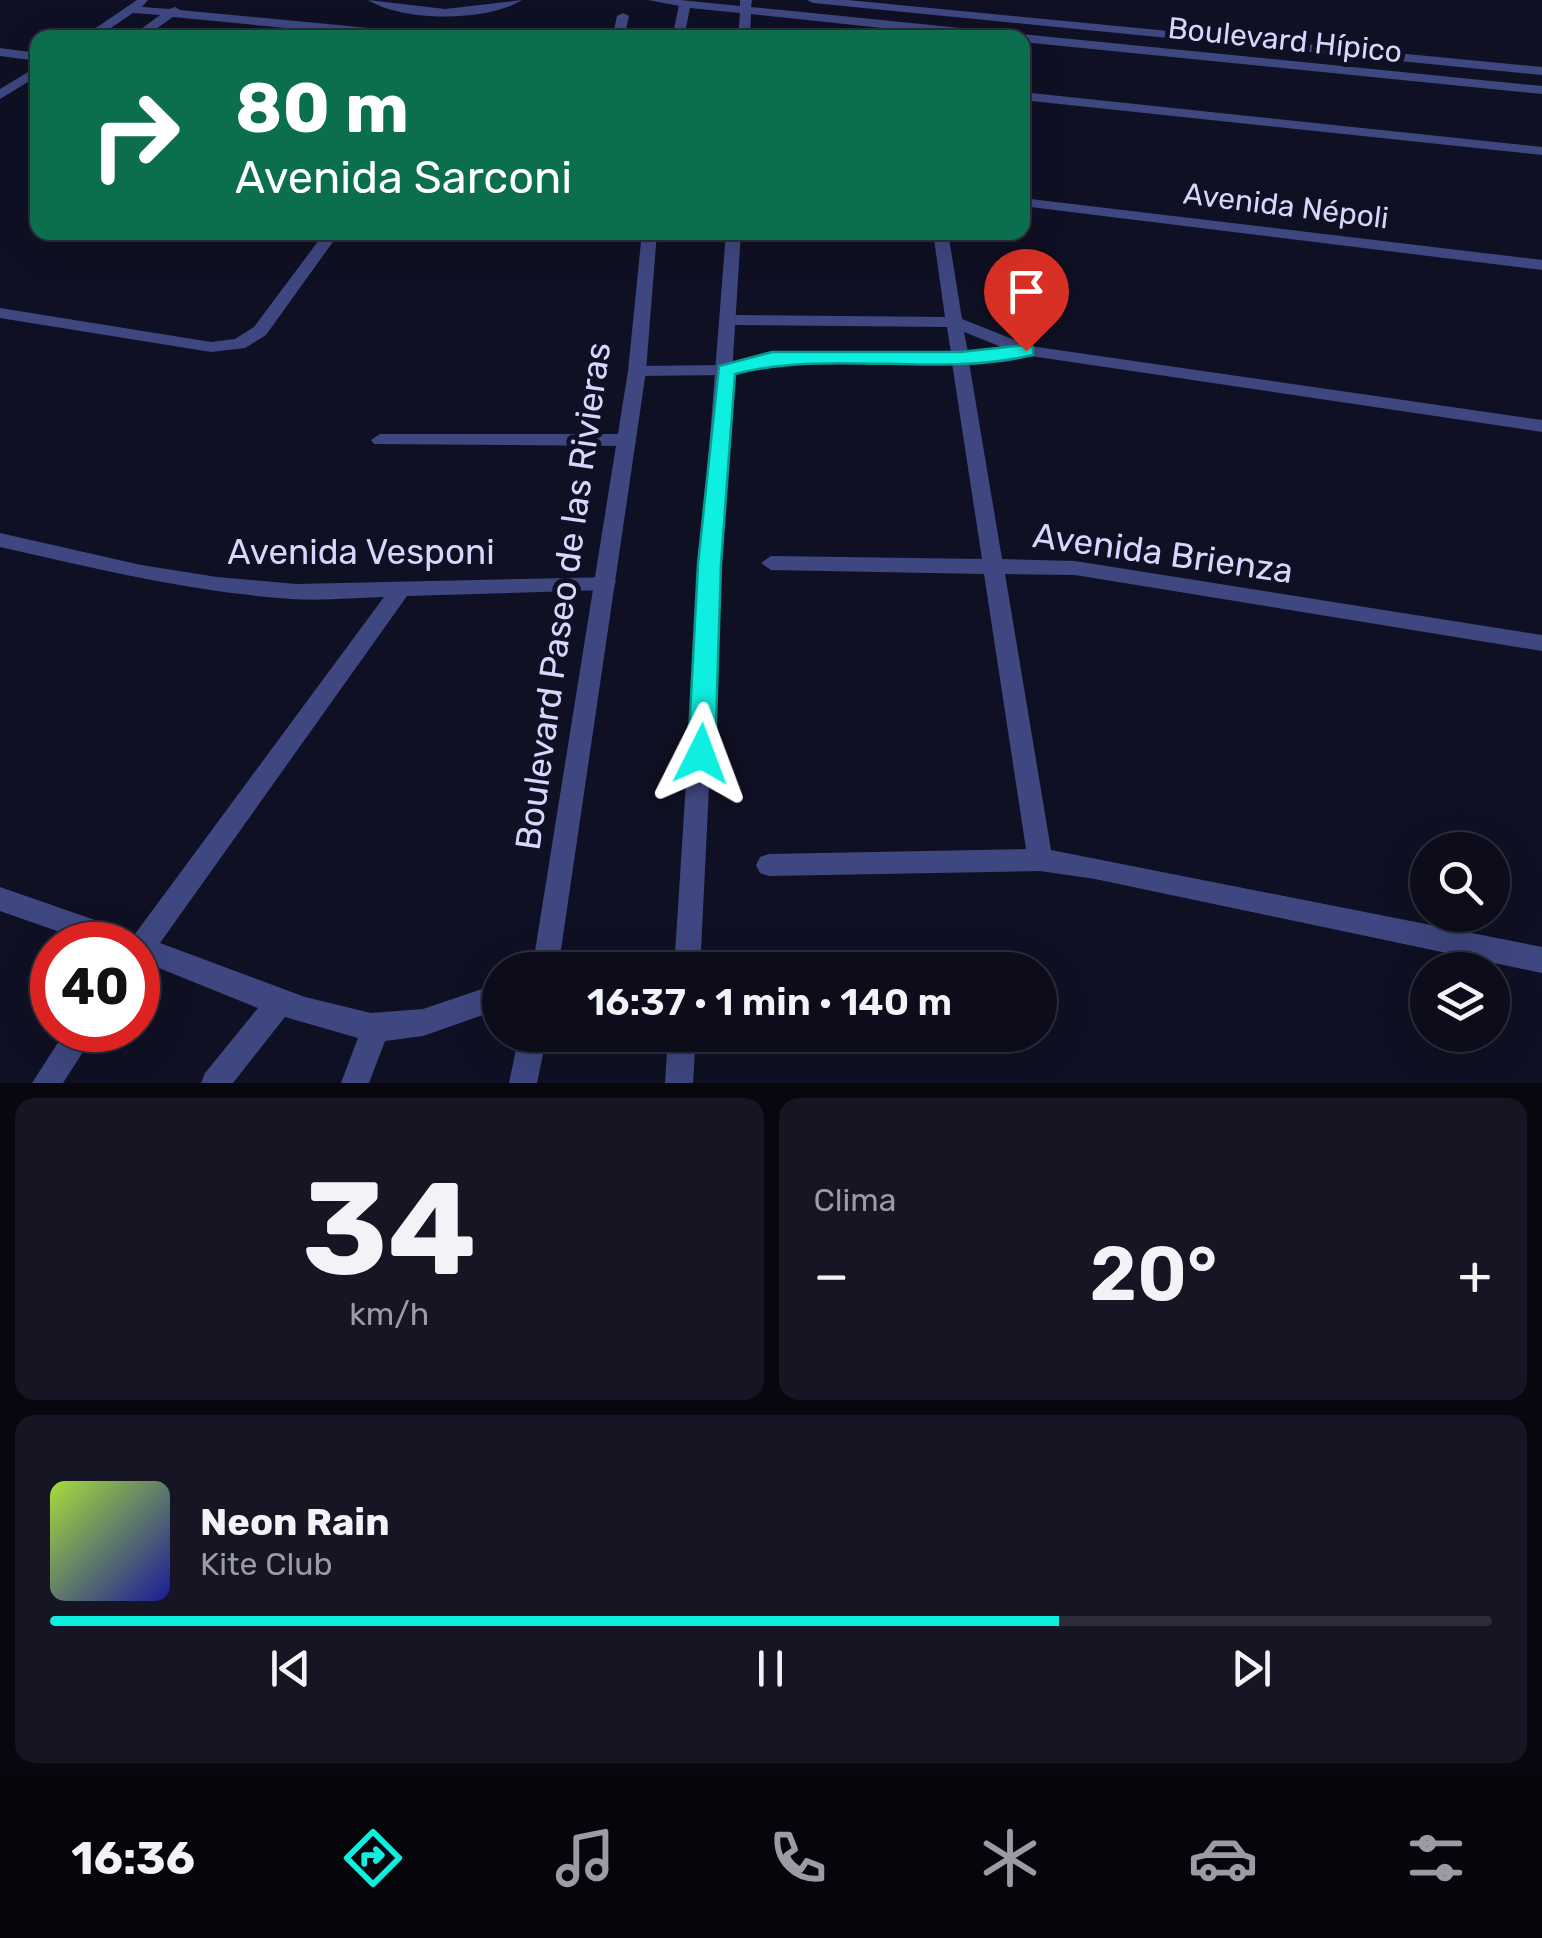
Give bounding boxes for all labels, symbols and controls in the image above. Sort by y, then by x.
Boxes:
street label: Boulevard Hípico [1166,10,1404,70]
text: 80 m [235,67,409,150]
icon: right [70,70,200,200]
text: Avenida Sarconi [235,151,572,204]
street label: Avenida Népoli [1181,176,1391,236]
pin [984,249,1069,352]
icon: arrive [999,264,1054,319]
street label: Boulevard Paseo de las Rivieras [507,339,619,853]
street label: Avenida Brienza [1030,514,1296,592]
street label: Avenida Vesponi [227,531,495,573]
position arrow [649,702,753,806]
map controls [1410,832,1510,1052]
button: search [1410,832,1510,932]
speed limit sign: 40 [30,922,160,1052]
button: layers [1410,952,1510,1052]
text: 16:37 · 1 min · 140 m [587,979,952,1025]
text: 34 [302,1152,476,1307]
text: Clima [814,1181,896,1219]
text: 20° [1089,1230,1218,1319]
text: − [814,1243,849,1308]
text: + [1458,1243,1492,1308]
text: km/h [349,1295,429,1333]
text: Neon Rain [200,1499,390,1545]
text: Kite Club [200,1545,333,1583]
icon: previous [263,1641,318,1696]
icon: pause [743,1641,798,1696]
icon: next [1224,1641,1279,1696]
icon: directions [338,1823,408,1893]
icon: music [550,1823,620,1893]
icon: phone [763,1823,833,1893]
icon: climate [975,1823,1045,1893]
icon: car [1188,1823,1258,1893]
icon: filters [1401,1823,1471,1893]
text: 16:36 [71,1832,195,1885]

